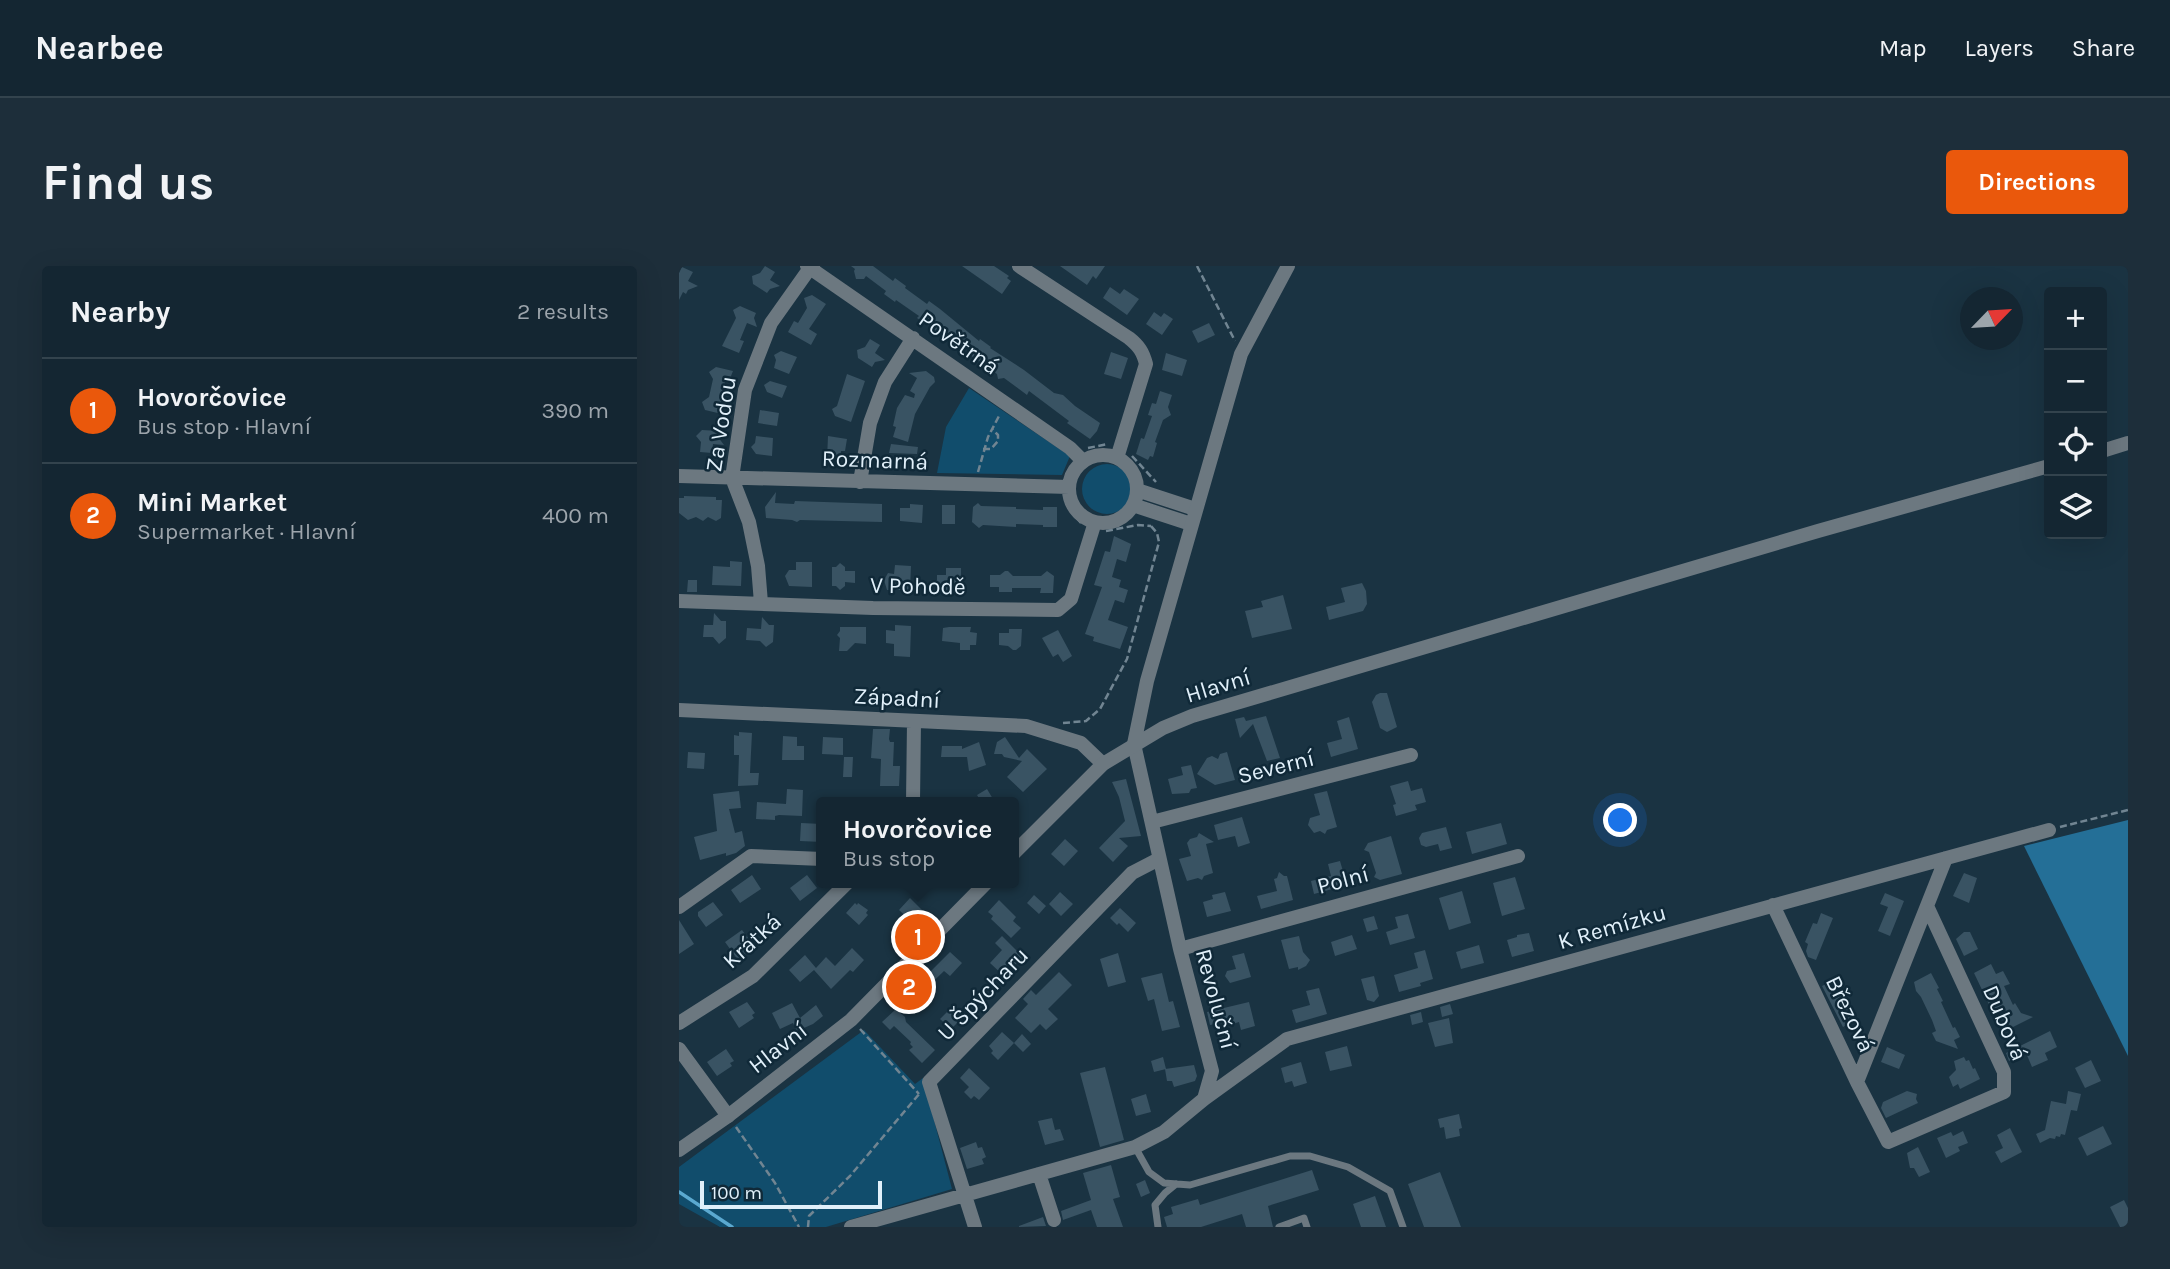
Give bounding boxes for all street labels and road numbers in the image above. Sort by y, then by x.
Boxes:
street label: Povětrná [914,306,1004,380]
street label: Za Vodou [700,374,742,474]
street label: Rozmarná [821,445,929,475]
street label: V Pohodě [870,572,966,600]
street label: Hlavní [1182,663,1254,709]
street label: Západní [853,682,941,714]
street label: Severní [1235,744,1317,790]
street label: Polní [1314,860,1372,900]
street label: K Remízku [1555,899,1669,955]
street label: Krátká [717,908,787,974]
street label: U Špýcharu [932,942,1034,1046]
street label: Revoluční [1190,946,1242,1052]
street label: Březová [1820,971,1880,1057]
street label: Dubová [1977,981,2033,1065]
street label: Hlavní [743,1017,813,1079]

